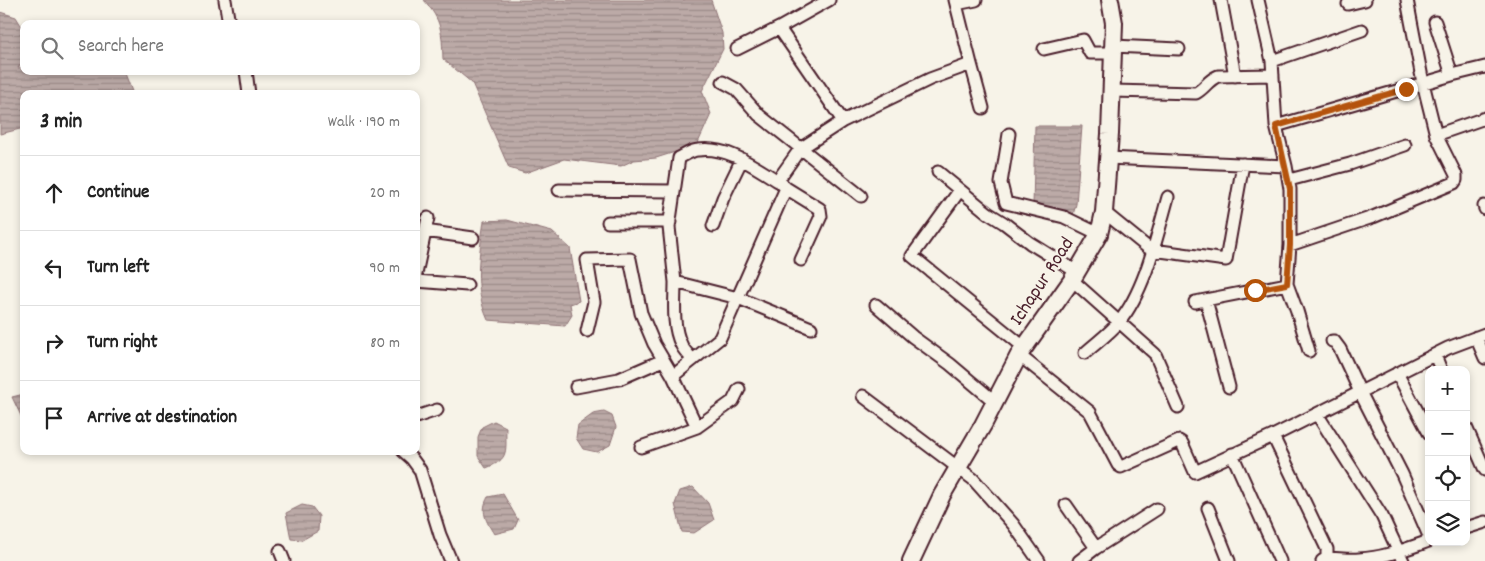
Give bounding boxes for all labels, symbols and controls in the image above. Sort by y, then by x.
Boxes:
search box [20,20,420,75]
icon: search [38,34,66,62]
text: Search here [78,34,164,61]
route end [1395,78,1418,101]
text: 3 min [40,108,82,138]
text: Walk · 190 m [328,111,400,134]
icon: ahead [40,179,68,207]
text: Continue [87,180,149,207]
text: 20 m [370,182,400,205]
street label: Ichapur Road [1004,232,1082,332]
icon: left [40,254,68,282]
text: Turn left [87,255,150,282]
text: 90 m [369,257,400,280]
route start [1244,279,1267,302]
icon: right [40,329,68,357]
text: Turn right [87,330,158,357]
text: 80 m [370,332,400,355]
map controls [1425,366,1470,546]
button: + [1425,366,1470,411]
icon: arrive [40,404,68,432]
text: Arrive at destination [87,405,237,432]
button: − [1425,411,1470,456]
button: locate [1425,456,1470,501]
button: layers [1425,501,1470,546]

